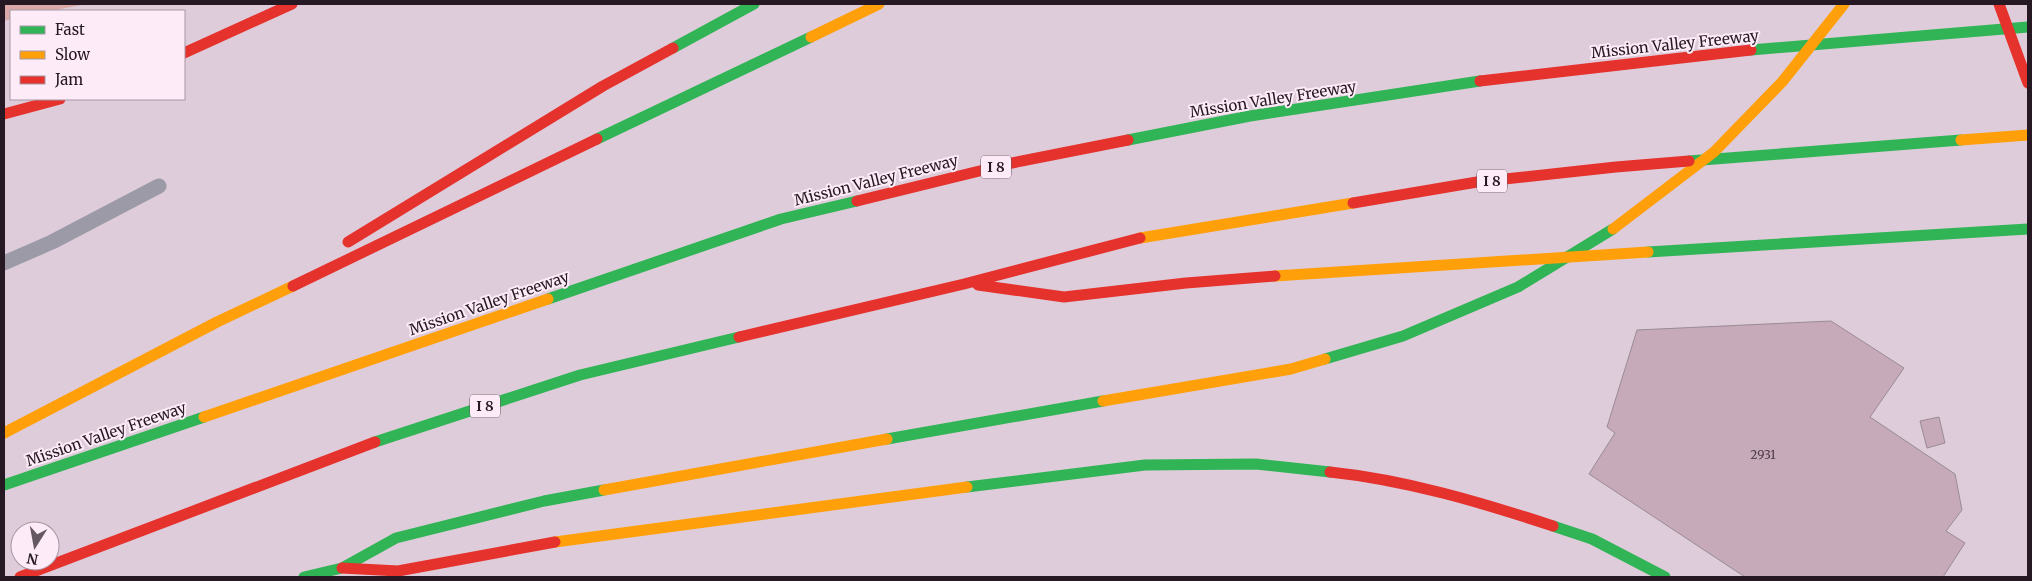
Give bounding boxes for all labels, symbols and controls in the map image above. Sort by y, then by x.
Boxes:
legend [10,10,185,100]
text: Fast [55,20,85,39]
street label: Mission Valley Freeway [1590,26,1760,62]
text: Slow [55,45,90,64]
text: Jam [54,70,83,89]
street label: Mission Valley Freeway [1188,76,1358,122]
street label: Mission Valley Freeway [792,150,960,210]
road number: I 8 [981,156,1011,178]
road number: I 8 [1477,170,1507,192]
street label: Mission Valley Freeway [406,267,572,339]
road number: I 8 [470,394,500,418]
street label: Mission Valley Freeway [23,398,189,470]
house number: 2931 [1750,447,1776,462]
north arrow [10,521,60,571]
text: N [25,549,40,569]

